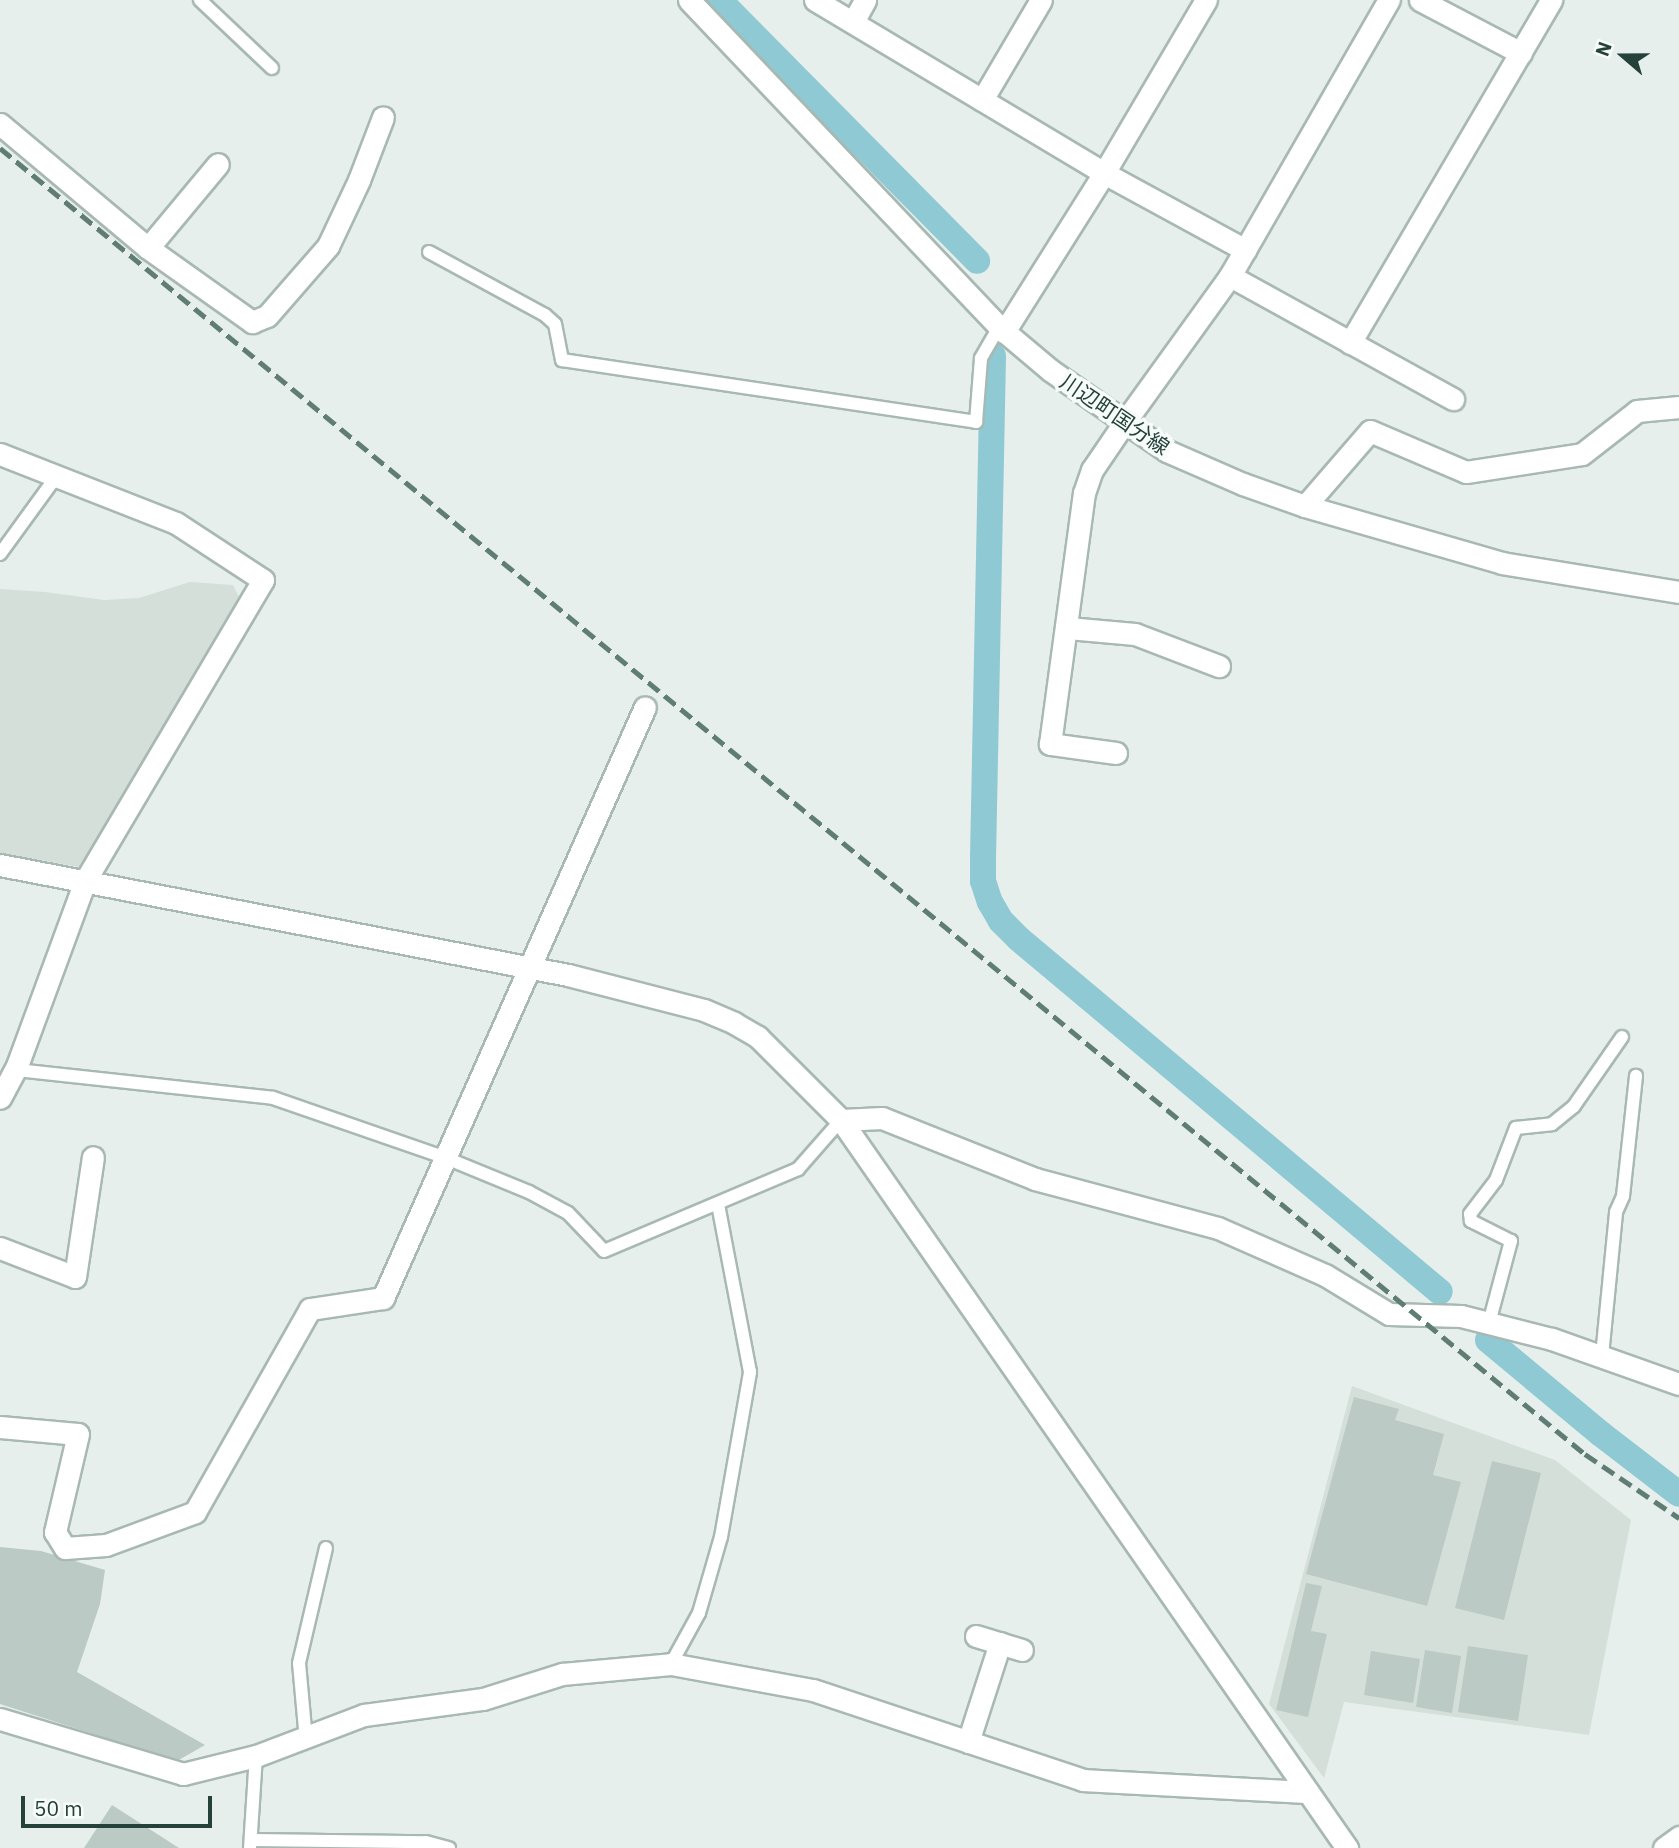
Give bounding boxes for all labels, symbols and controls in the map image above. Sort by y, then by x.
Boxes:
north arrow [1588,21,1658,91]
text: N [1590,38,1617,59]
street label: 川辺町国分線 [1056,368,1174,460]
scale bar [24,1782,215,1826]
text: 50 m [34,1794,83,1822]

